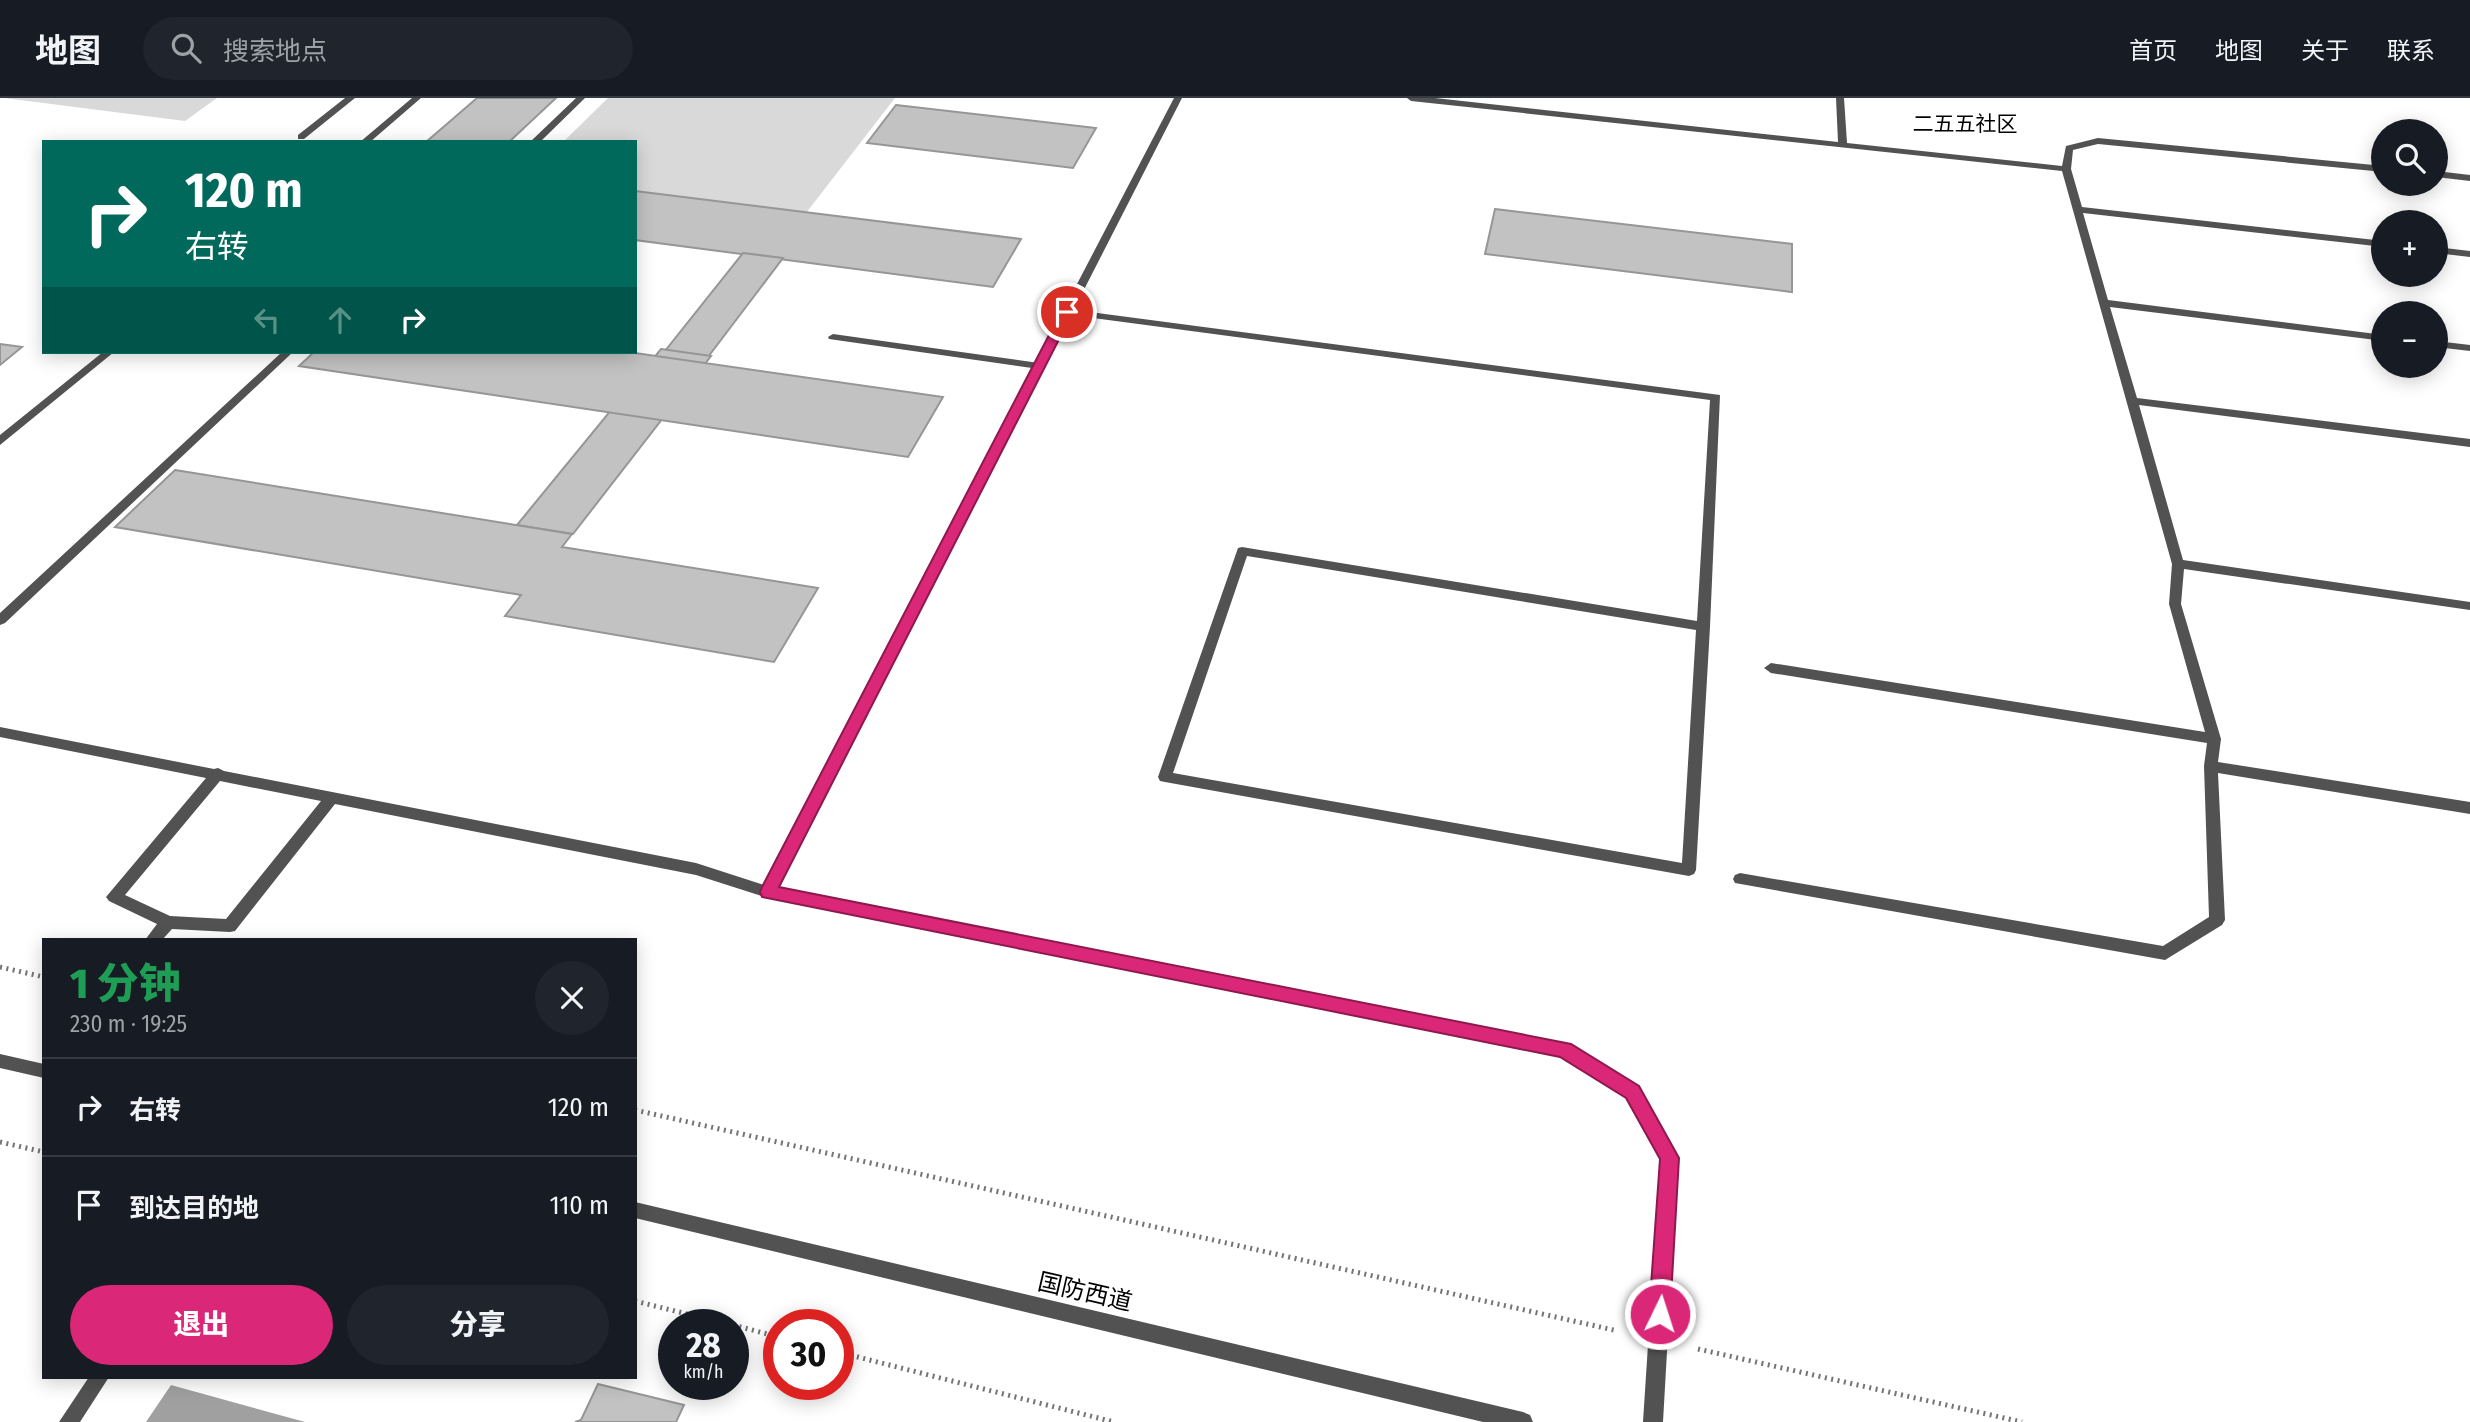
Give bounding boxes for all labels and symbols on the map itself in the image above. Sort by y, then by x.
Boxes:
district label: 二五五社区 [1913,111,2018,137]
pin [1037,282,1097,342]
street label: 国防西道 [1035,1268,1135,1316]
position arrow [1623,1277,1697,1351]
speed limit sign: 30 [763,1309,854,1400]

